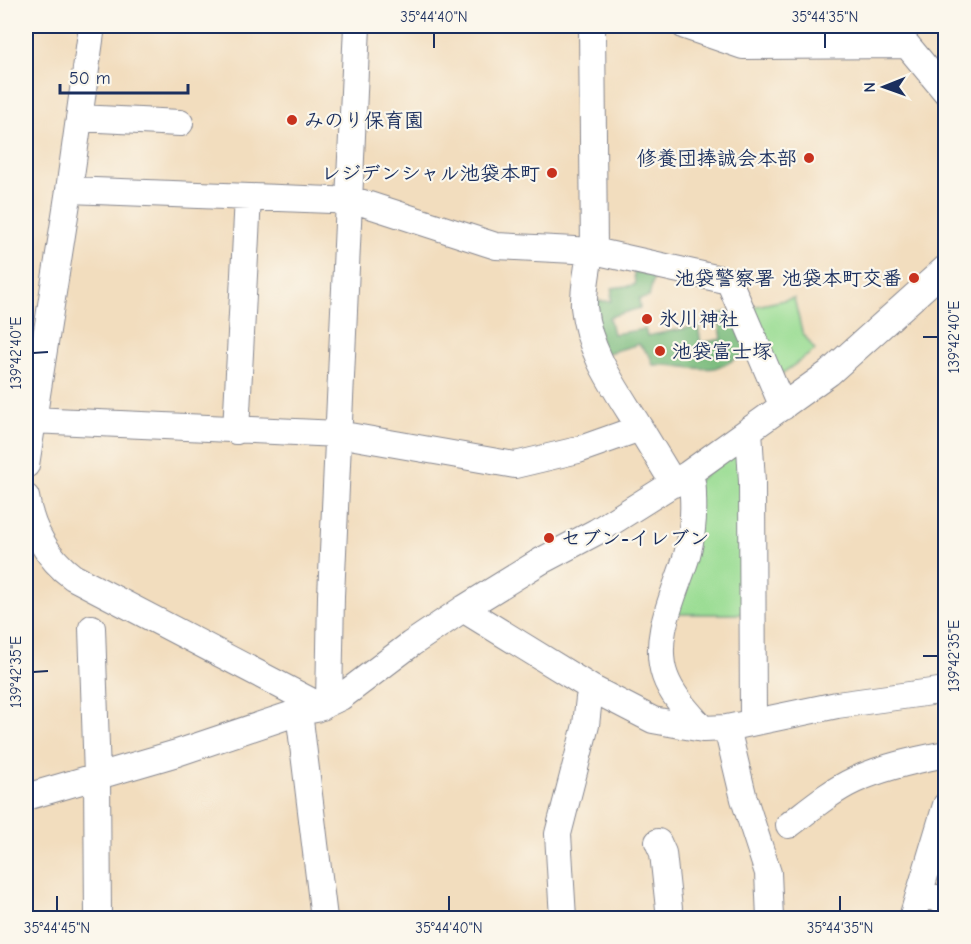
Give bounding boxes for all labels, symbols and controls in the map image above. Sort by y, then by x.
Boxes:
text: 35°44'40"N [400,8,468,26]
text: 35°44'35"N [792,8,858,26]
scale bar [60,57,188,95]
north arrow [854,57,914,117]
text: 50 m [69,68,111,89]
text: N [861,82,879,93]
place label: みのり保育園 [304,109,424,132]
marker: みのり保育園 [285,113,299,127]
place label: 修養団捧誠会本部 [637,147,797,170]
marker: 修養団捧誠会本部 [802,151,816,165]
place label: レジデンシャル池袋本町 [321,162,540,185]
marker: レジデンシャル池袋本町 [545,166,559,180]
place label: 池袋警察署 池袋本町交番 [675,267,902,290]
marker: 池袋警察署 池袋本町交番 [907,271,921,285]
text: 139°42'40"E [945,301,963,373]
place label: 氷川神社 [659,308,739,331]
marker: 氷川神社 [640,312,654,326]
text: 139°42'40"E [7,317,25,389]
place label: 池袋富士塚 [672,340,772,363]
marker: 池袋富士塚 [653,344,667,358]
place label: セブン-イレブン [561,527,709,550]
marker: セブン-イレブン [542,531,556,545]
text: 139°42'35"E [945,620,963,692]
text: 139°42'35"E [7,636,25,708]
text: 35°44'45"N [24,919,90,937]
text: 35°44'40"N [415,919,483,937]
text: 35°44'35"N [807,919,873,937]

